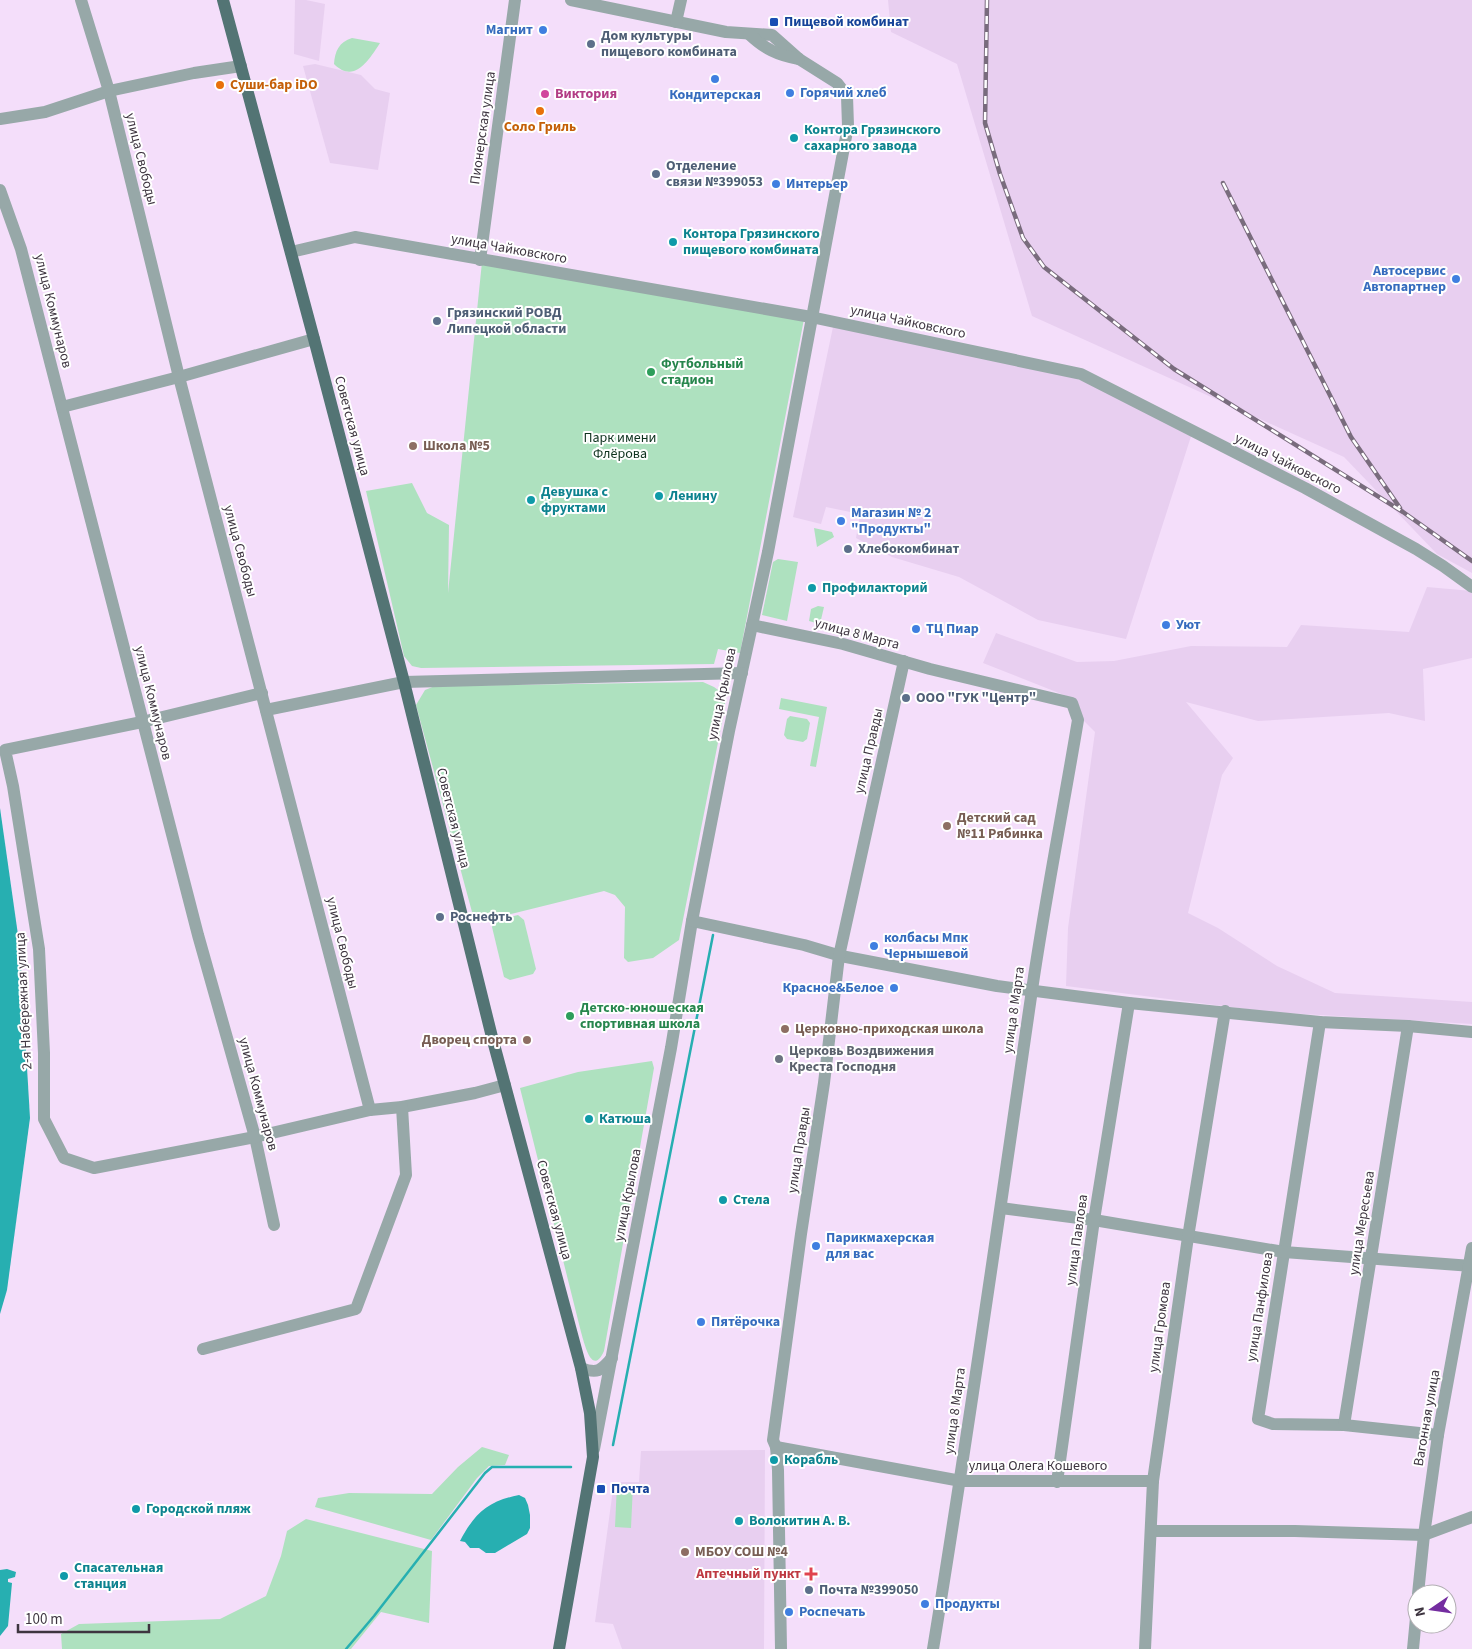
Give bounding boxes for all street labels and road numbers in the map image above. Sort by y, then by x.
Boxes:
street label: Пионерская улица [465,70,501,186]
street label: улица Свободы [120,111,162,207]
street label: улица Чайковского [449,229,569,269]
street label: улица Коммунаров [29,252,77,370]
street label: улица Чайковского [848,300,968,344]
street label: Советская улица [329,374,375,478]
street label: улица Чайковского [1231,428,1345,500]
street label: улица Свободы [218,503,262,599]
street label: улица 8 Марта [812,613,902,655]
street label: улица Коммунаров [129,644,177,762]
street label: улица Крылова [702,646,742,742]
street label: улица Правды [849,706,889,796]
street label: Советская улица [431,766,475,870]
street label: улица Свободы [321,895,363,991]
street label: 2-я Набережная улица [10,932,38,1070]
street label: улица 8 Марта [998,965,1030,1055]
street label: улица Коммунаров [233,1035,283,1153]
street label: улица Правды [782,1105,816,1195]
street label: улица Крылова [609,1147,647,1243]
street label: Советская улица [531,1158,577,1262]
street label: улица Мересьева [1344,1169,1380,1277]
street label: улица Павлова [1061,1193,1093,1287]
street label: улица Панфилова [1241,1251,1279,1363]
street label: улица Громова [1144,1280,1176,1374]
street label: улица 8 Марта [939,1366,971,1456]
street label: Вагонная улица [1409,1368,1445,1468]
street label: улица Олега Кошевого [969,1456,1107,1476]

